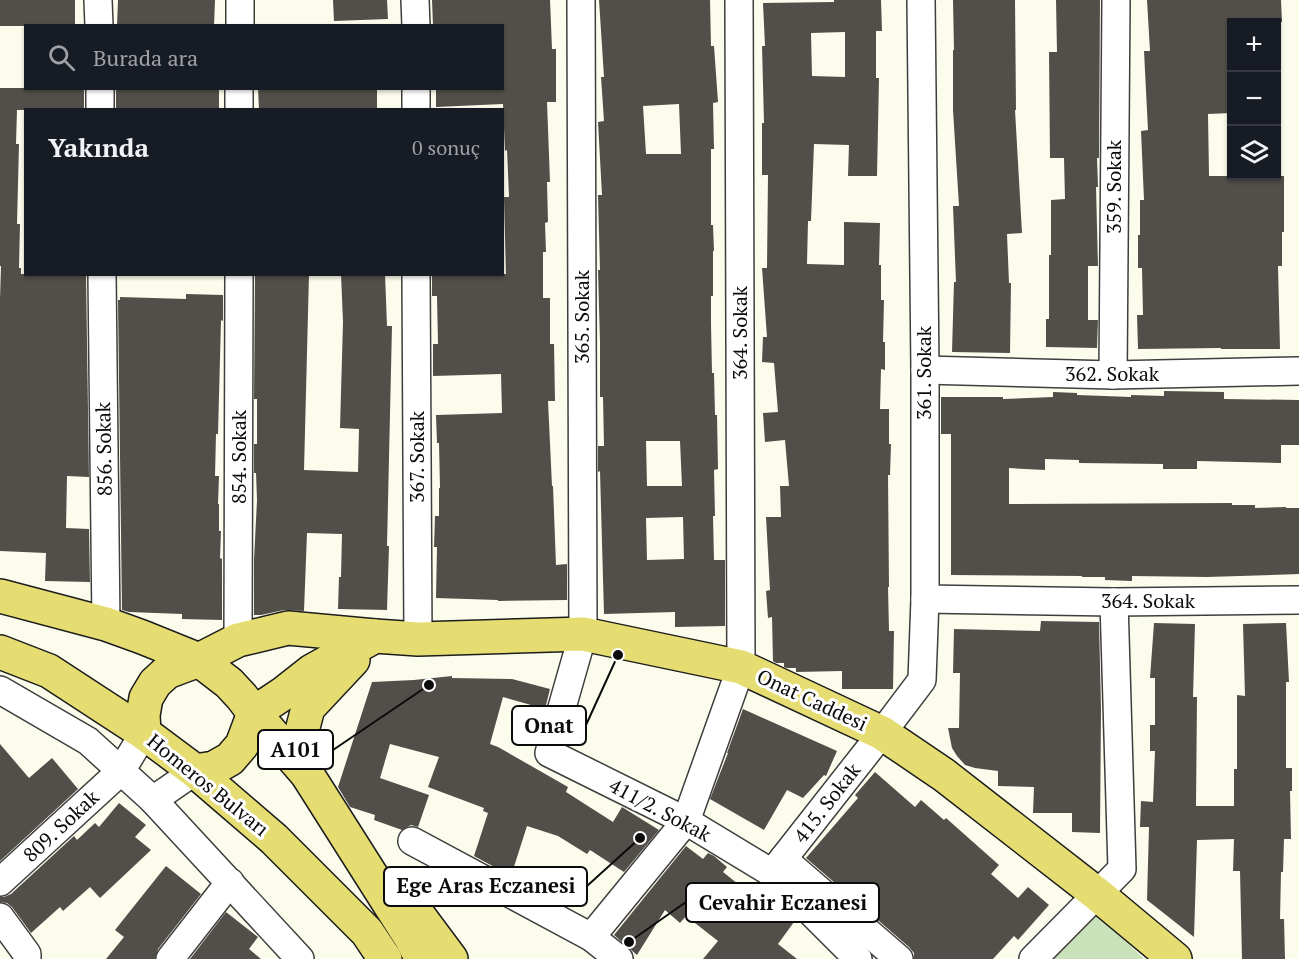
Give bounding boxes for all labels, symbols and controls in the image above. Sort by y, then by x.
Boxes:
map controls [1227,18,1281,180]
button: + [1227,18,1281,72]
search box [24,24,504,90]
icon: search [45,41,78,74]
text: Burada ara [93,43,198,72]
button: − [1227,72,1281,126]
button: layers [1227,126,1281,180]
text: Yakında [48,130,149,164]
text: 0 sonuç [412,134,480,161]
street label: 359. Sokak [1100,139,1127,234]
street label: 365. Sokak [568,269,595,364]
street label: 364. Sokak [726,285,753,380]
street label: 361. Sokak [910,325,937,420]
street label: 362. Sokak [1065,360,1160,387]
street label: 856. Sokak [89,401,118,496]
street label: 854. Sokak [225,409,252,504]
street label: 367. Sokak [403,410,430,503]
street label: 364. Sokak [1101,587,1196,614]
street label: Onat Caddesi [753,662,872,737]
callout: Onat [512,706,586,745]
text: Onat [524,711,574,739]
street label: Homeros Bulvarı [142,727,275,842]
callout: A101 [258,730,333,769]
text: A101 [271,735,321,763]
street label: 415. Sokak [787,757,867,848]
street label: 411/2. Sokak [605,771,716,848]
street label: 809. Sokak [17,783,105,868]
callout: Ege Aras Eczanesi [384,867,587,906]
text: Ege Aras Eczanesi [397,871,575,899]
callout: Cevahir Eczanesi [686,883,879,922]
text: Cevahir Eczanesi [699,888,867,916]

